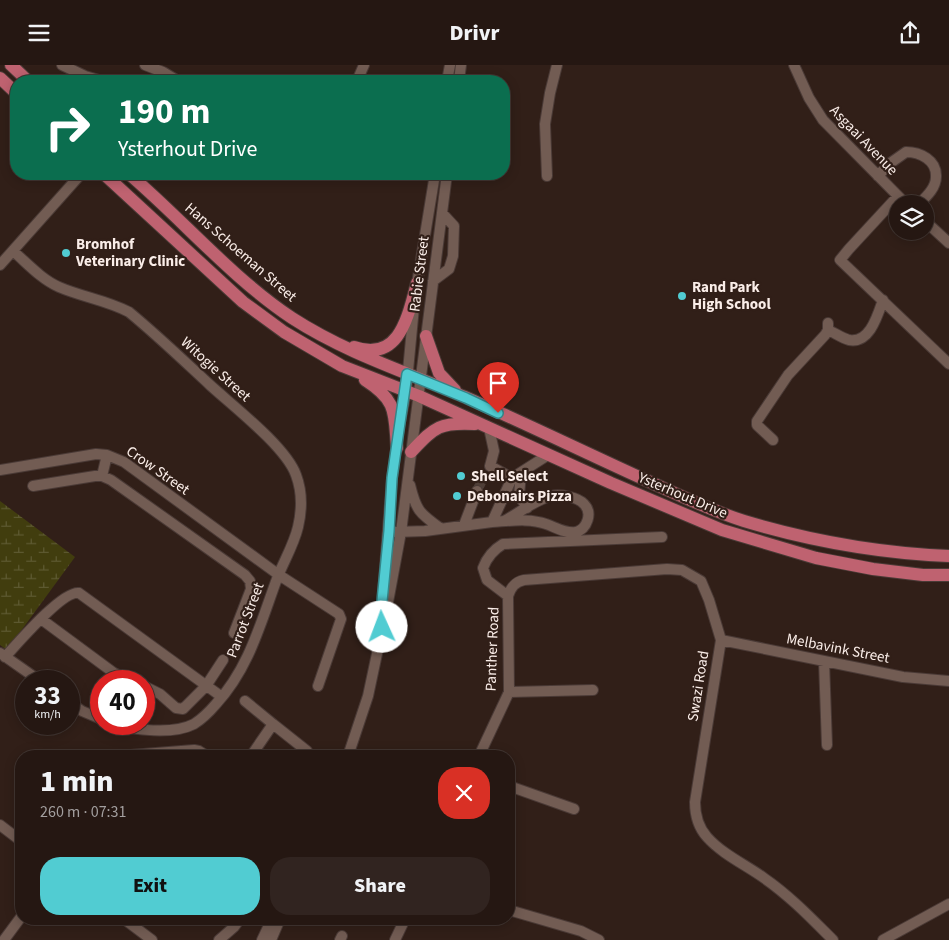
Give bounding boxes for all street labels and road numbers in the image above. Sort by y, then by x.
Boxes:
street label: Asgaai Avenue [825,101,903,180]
street label: Hans Schoeman Street [180,198,301,307]
street label: Rabie Street [404,235,435,313]
street label: Witogie Street [176,332,255,407]
street label: Crow Street [122,441,194,500]
street label: Ysterhout Drive [634,467,731,524]
street label: Parrot Street [221,579,269,661]
street label: Panther Road [481,606,504,692]
street label: Melbavink Street [784,628,891,669]
street label: Swazi Road [683,649,714,723]

